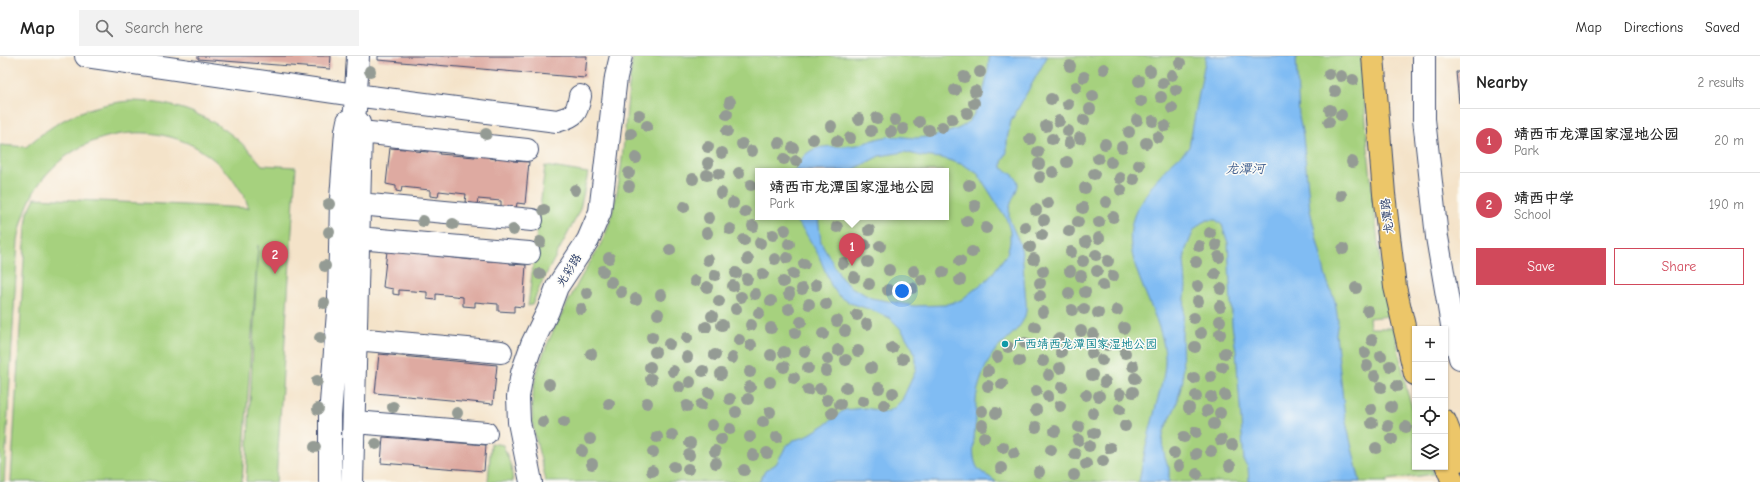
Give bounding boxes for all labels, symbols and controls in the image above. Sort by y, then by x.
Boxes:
search box [79,10,359,46]
text: Map [20,17,55,39]
icon: search [93,17,115,39]
text: Search here [125,19,203,37]
text: Map [1575,19,1602,36]
text: Directions [1624,19,1683,36]
text: Saved [1705,19,1740,36]
text: Nearby [1476,73,1527,92]
text: 2 results [1697,75,1744,90]
text: 靖西市龙潭国家湿地公园 [1514,125,1679,143]
text: 1 [1486,133,1492,148]
text: 20 m [1714,133,1744,148]
text: Park [1514,143,1539,158]
water label: 龙潭河 [1225,161,1266,176]
popup [755,168,949,220]
text: 靖西市龙潭国家湿地公园 [769,178,935,196]
text: 靖西中学 [1514,189,1574,207]
text: Park [769,196,794,211]
street label: 龙潭路 [1378,197,1396,235]
text: 2 [1486,197,1492,212]
text: 190 m [1709,197,1744,212]
text: School [1514,207,1551,222]
pin: 1 [839,233,865,266]
pin: 2 [262,241,288,274]
button: Save [1476,248,1606,285]
button: Share [1614,248,1744,285]
street label: 光彩路 [554,251,584,289]
your location [892,281,912,301]
map controls [1412,326,1448,470]
button: + [1412,326,1448,362]
place label: 广西靖西龙潭国家湿地公园 [1013,337,1157,351]
marker: 广西靖西龙潭国家湿地公园 [1000,339,1010,349]
button: − [1412,362,1448,398]
button: locate [1412,398,1448,434]
button: layers [1412,434,1448,470]

